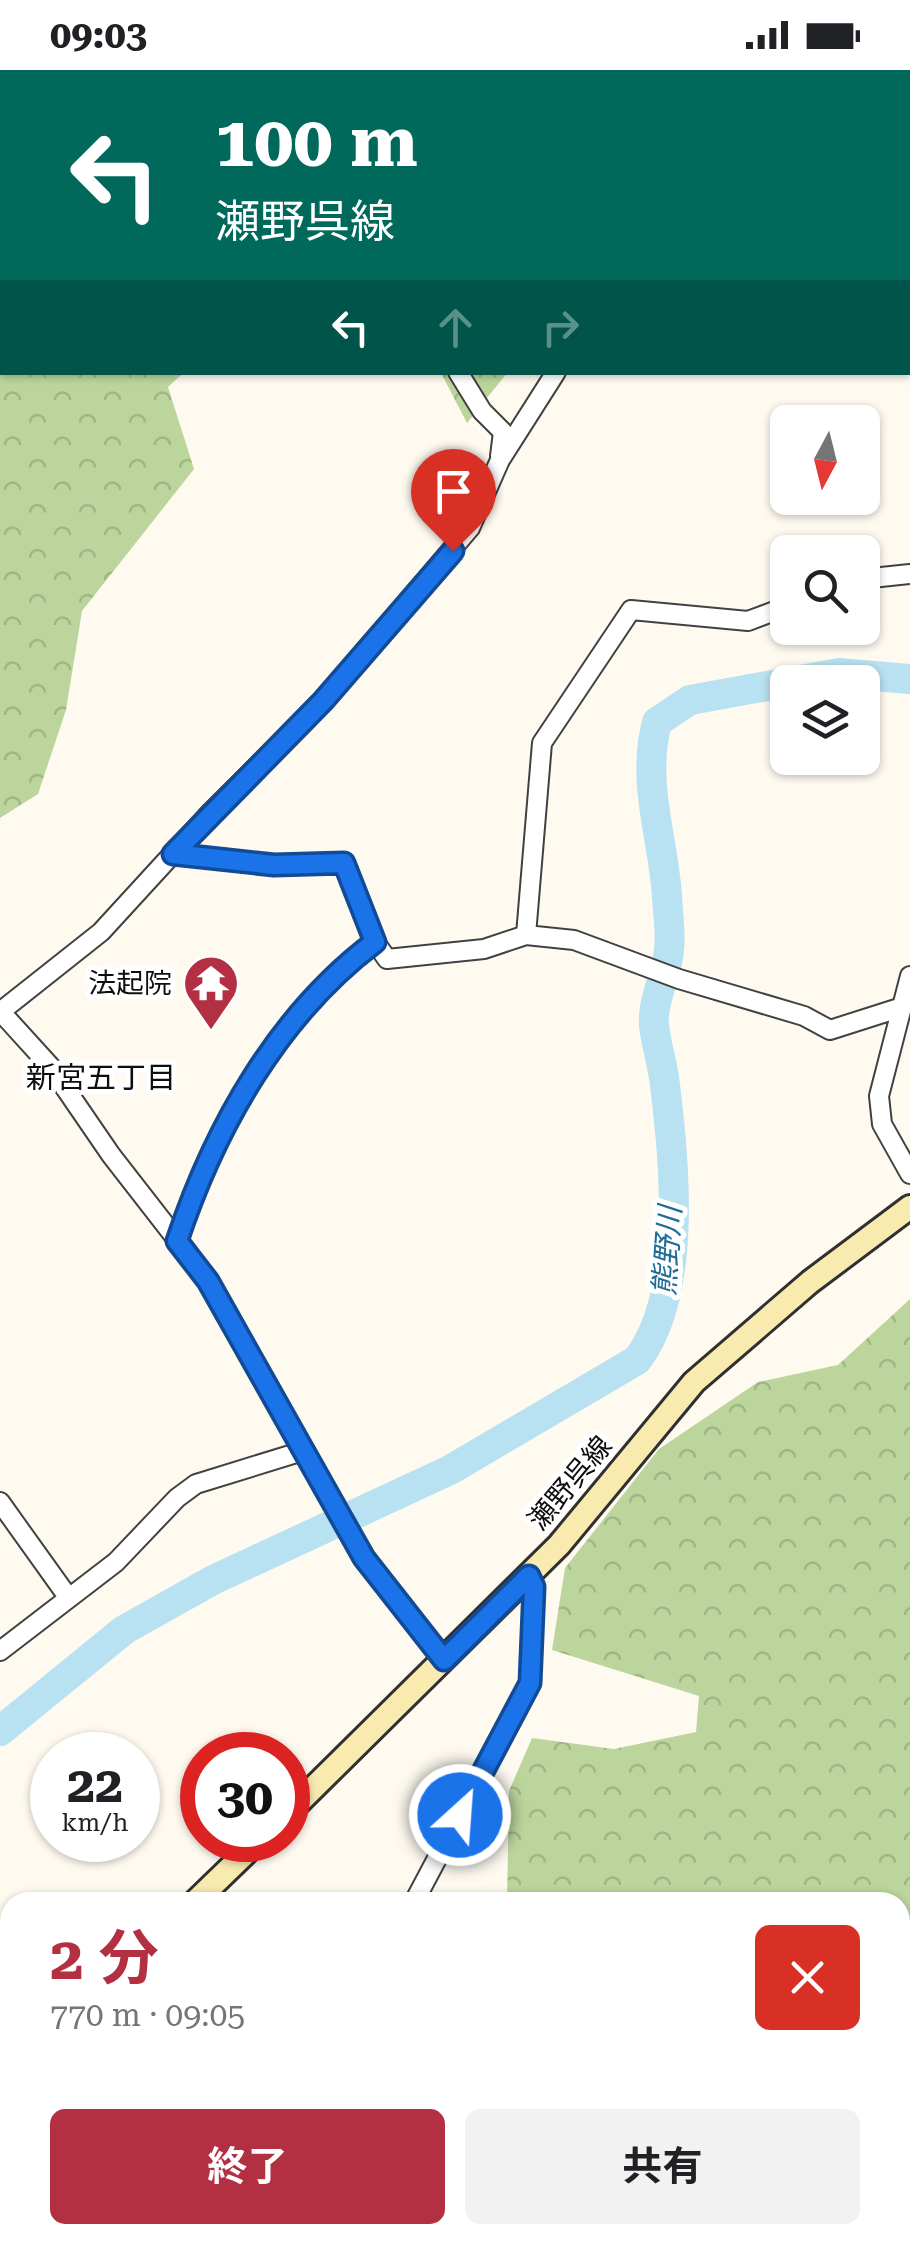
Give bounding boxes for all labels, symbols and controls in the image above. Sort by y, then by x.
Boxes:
text: 09:03 [50,13,147,57]
text: 100 m [215,101,418,183]
icon: left [50,110,180,240]
text: 瀬野呉線 [215,195,395,248]
icon: left [323,300,378,355]
icon: ahead [428,300,483,355]
icon: right [533,300,588,355]
north arrow [770,405,880,515]
map controls [770,405,880,775]
pin [411,449,496,552]
icon: arrive [426,464,481,519]
button: search [770,535,880,645]
button: layers [770,665,880,775]
temple icon: 法起院 [181,953,241,1032]
place label: 法起院 [88,967,172,1000]
district label: 新宮五丁目 [26,1060,176,1095]
water label: 熊野川 [646,1202,688,1297]
street label: 瀬野呉線 [521,1429,619,1537]
speed limit sign: 30 [180,1732,310,1862]
text: 22 [67,1756,123,1814]
position arrow [408,1763,512,1867]
text: km/h [62,1808,128,1837]
text: 2 分 [50,1923,159,1994]
button: close [755,1925,860,2030]
text: 770 m · 09:05 [50,1996,245,2034]
button: 終了 [50,2109,445,2224]
button: 共有 [465,2109,860,2224]

